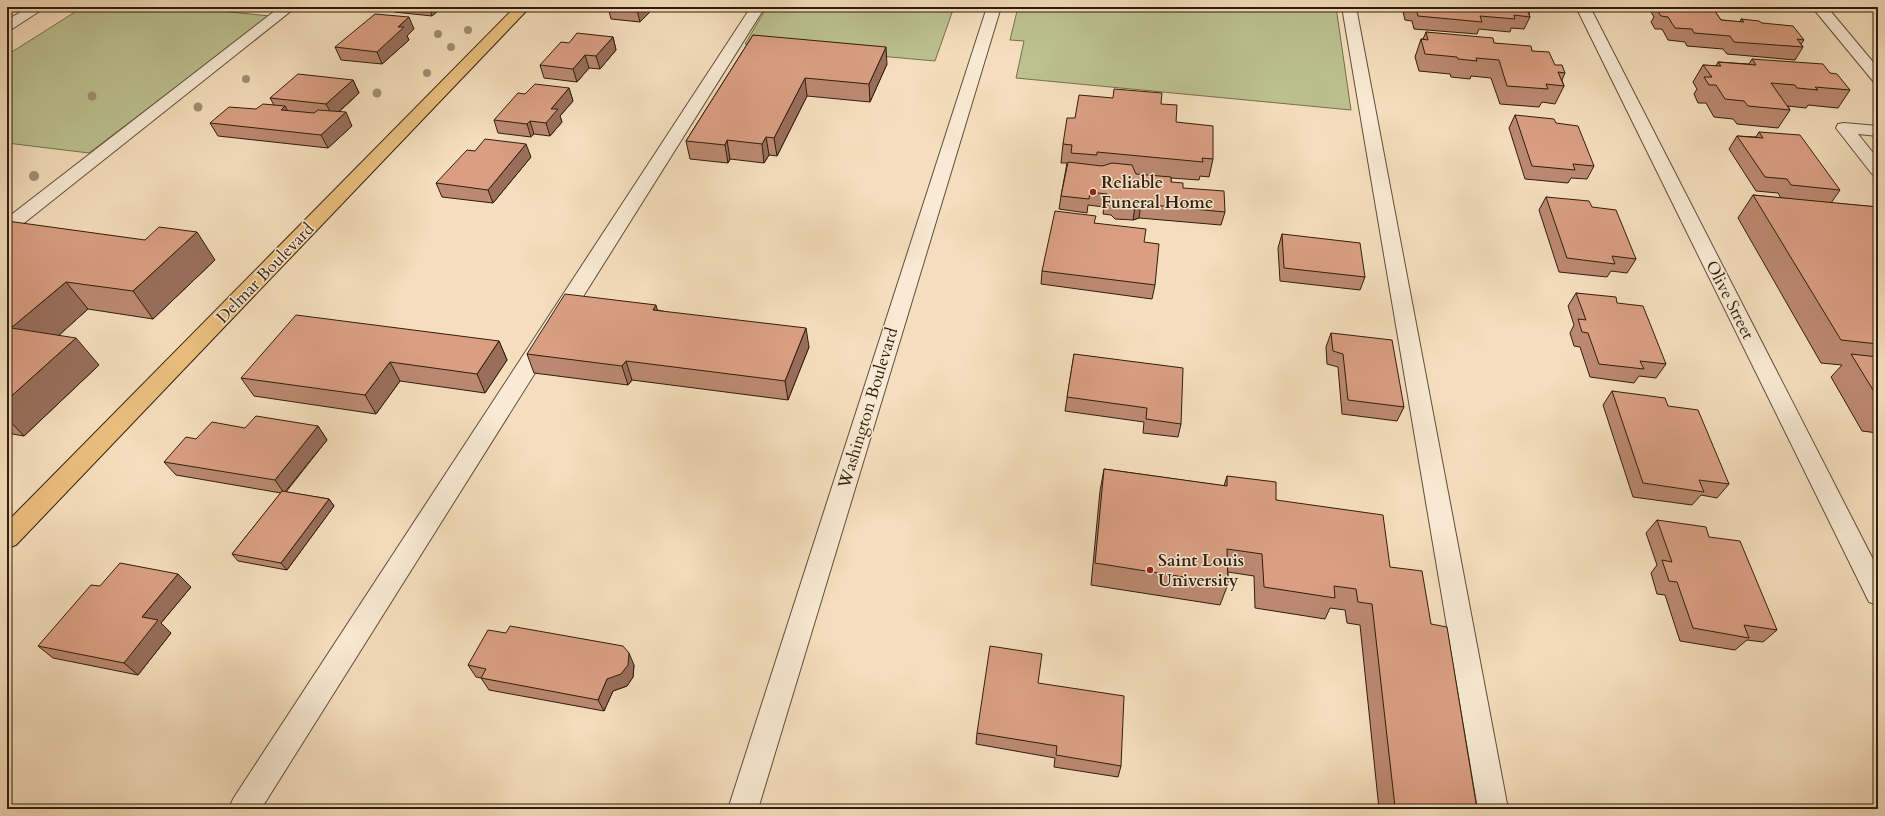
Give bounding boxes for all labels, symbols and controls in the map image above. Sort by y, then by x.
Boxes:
place label: Reliable Funeral Home [1101,171,1213,214]
marker: Reliable Funeral Home [1088,187,1098,197]
street label: Delmar Boulevard [211,218,319,328]
street label: Olive Street [1700,257,1760,344]
street label: Washington Boulevard [832,325,903,492]
place label: Saint Louis University [1158,549,1244,592]
marker: Saint Louis University [1145,565,1155,575]

